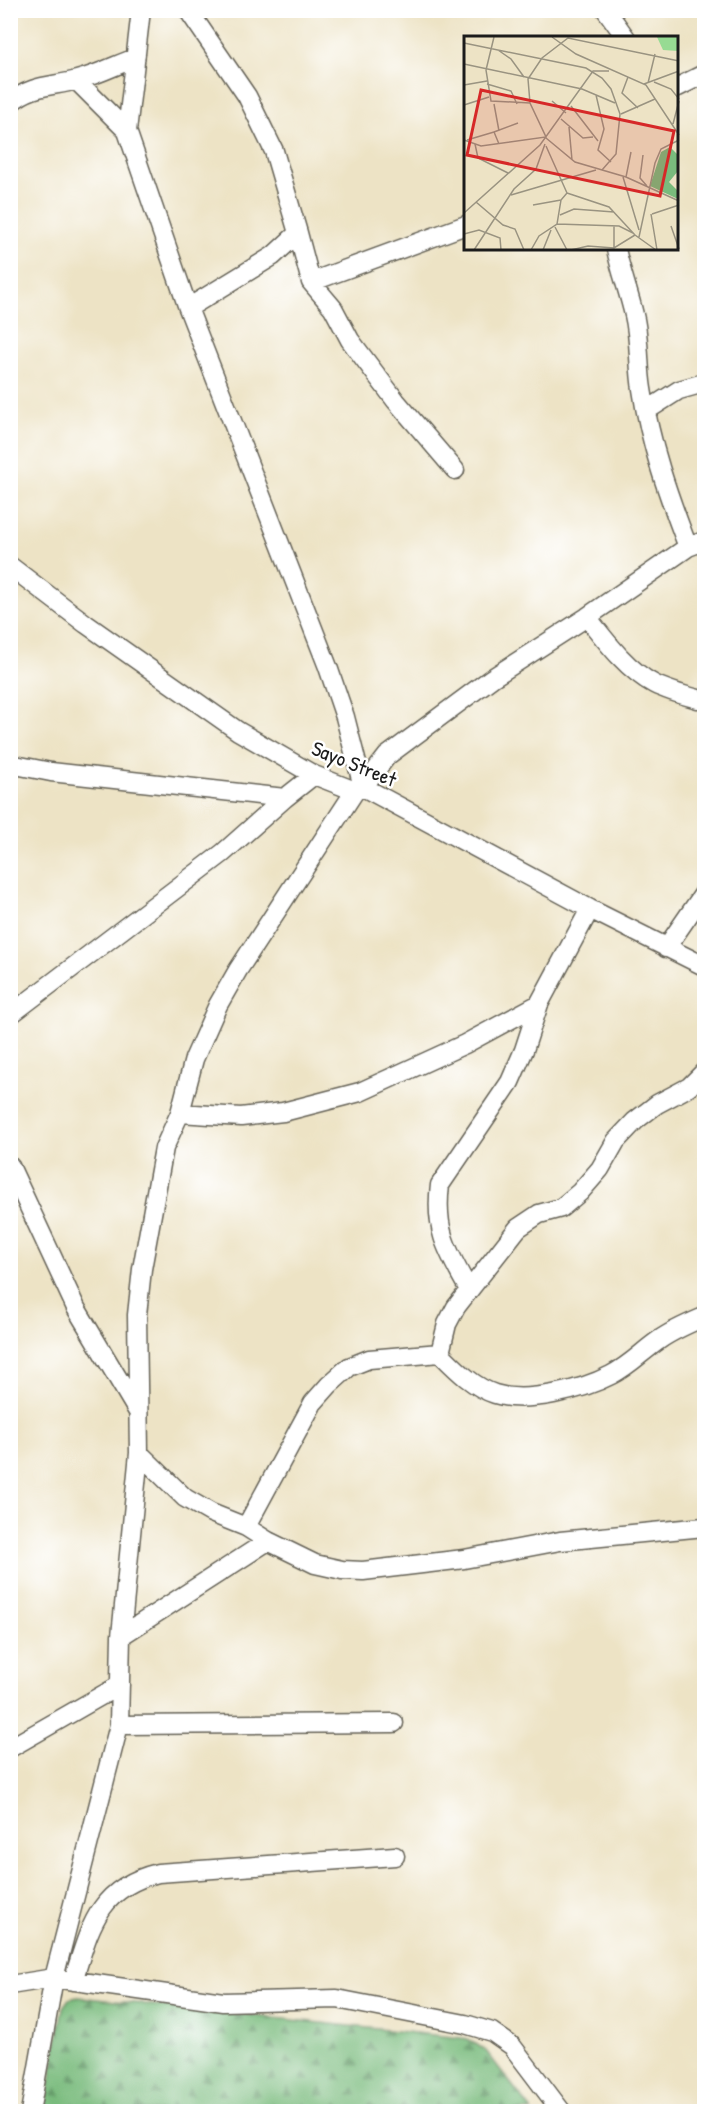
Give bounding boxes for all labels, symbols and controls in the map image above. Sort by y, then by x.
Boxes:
inset map [464,36,679,250]
street label: Sayo Street [308,733,402,794]

